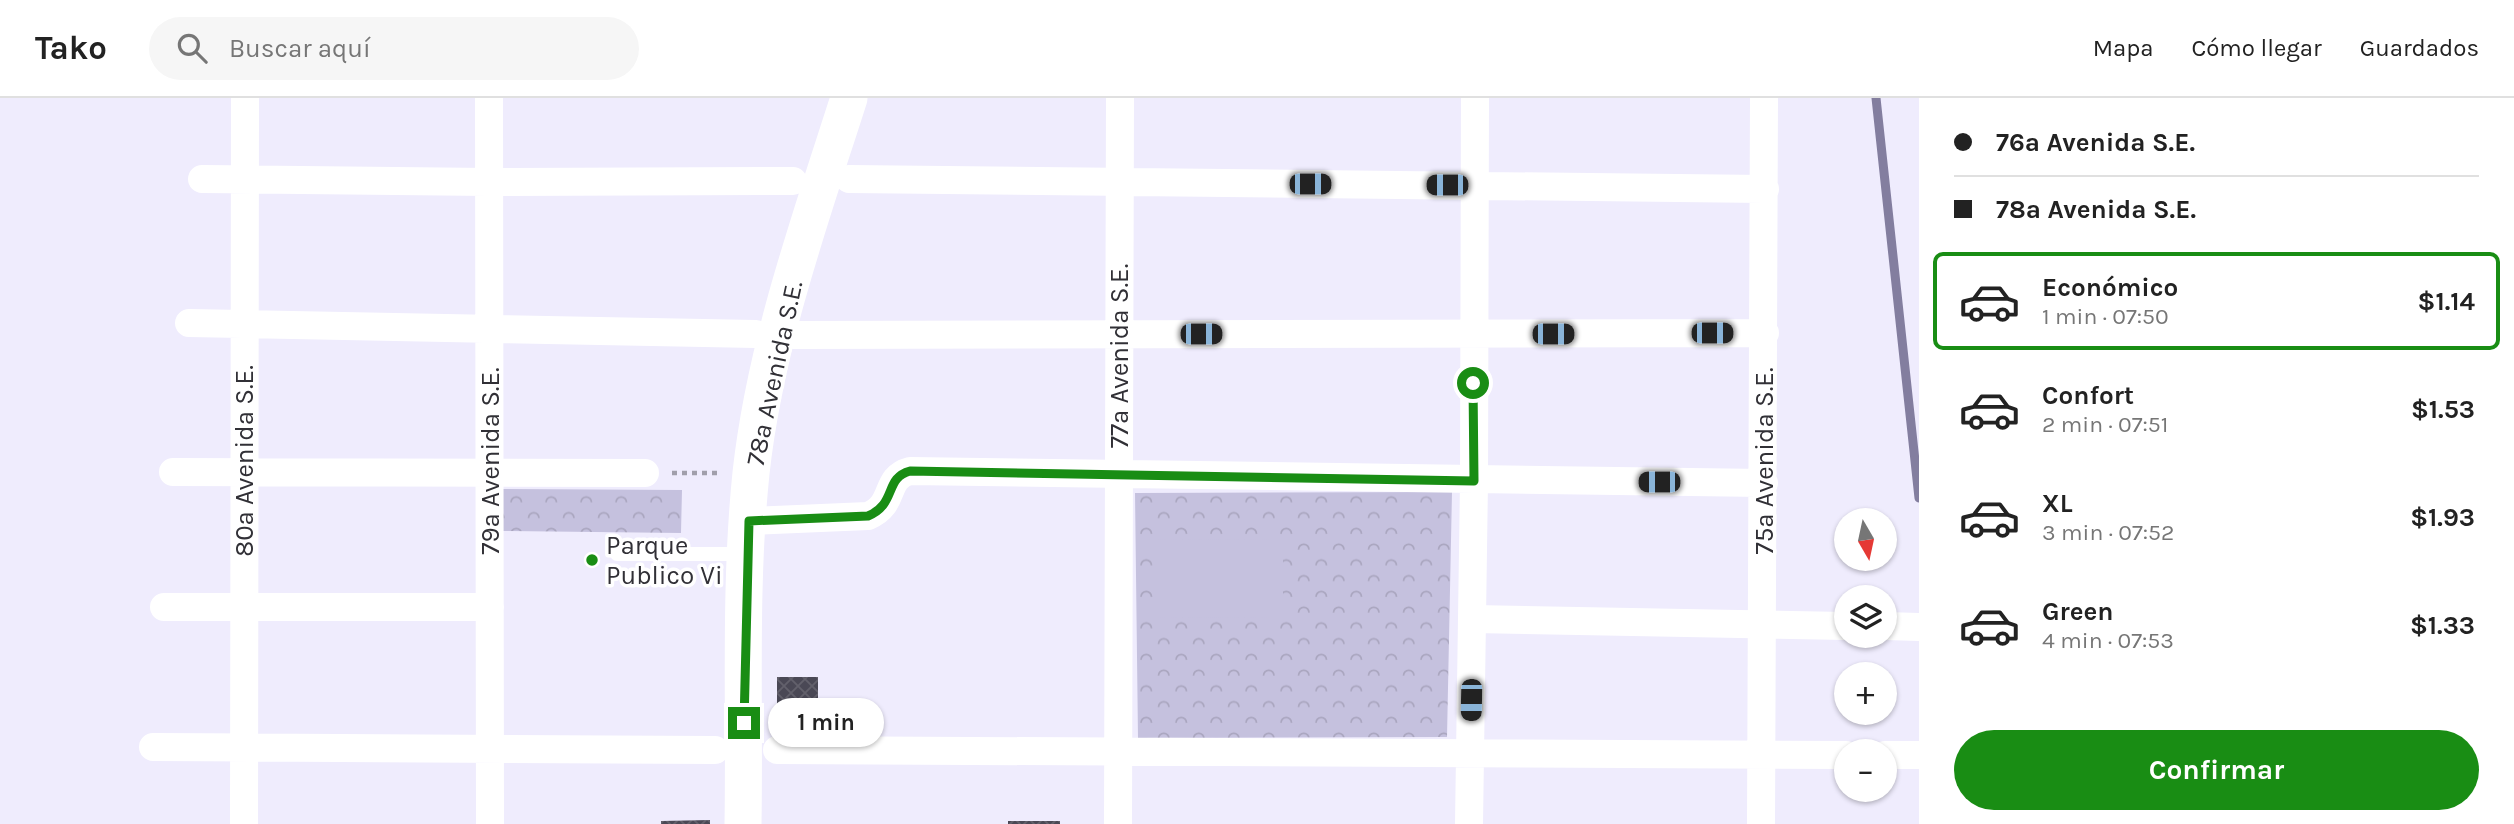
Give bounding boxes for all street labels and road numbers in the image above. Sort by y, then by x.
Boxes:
street label: 77a Avenida S.E. [1104,264,1135,448]
street label: 78a Avenida S.E. [740,278,809,468]
street label: 80a Avenida S.E. [229,365,260,557]
street label: 79a Avenida S.E. [475,367,506,555]
street label: 75a Avenida S.E. [1749,367,1780,555]

